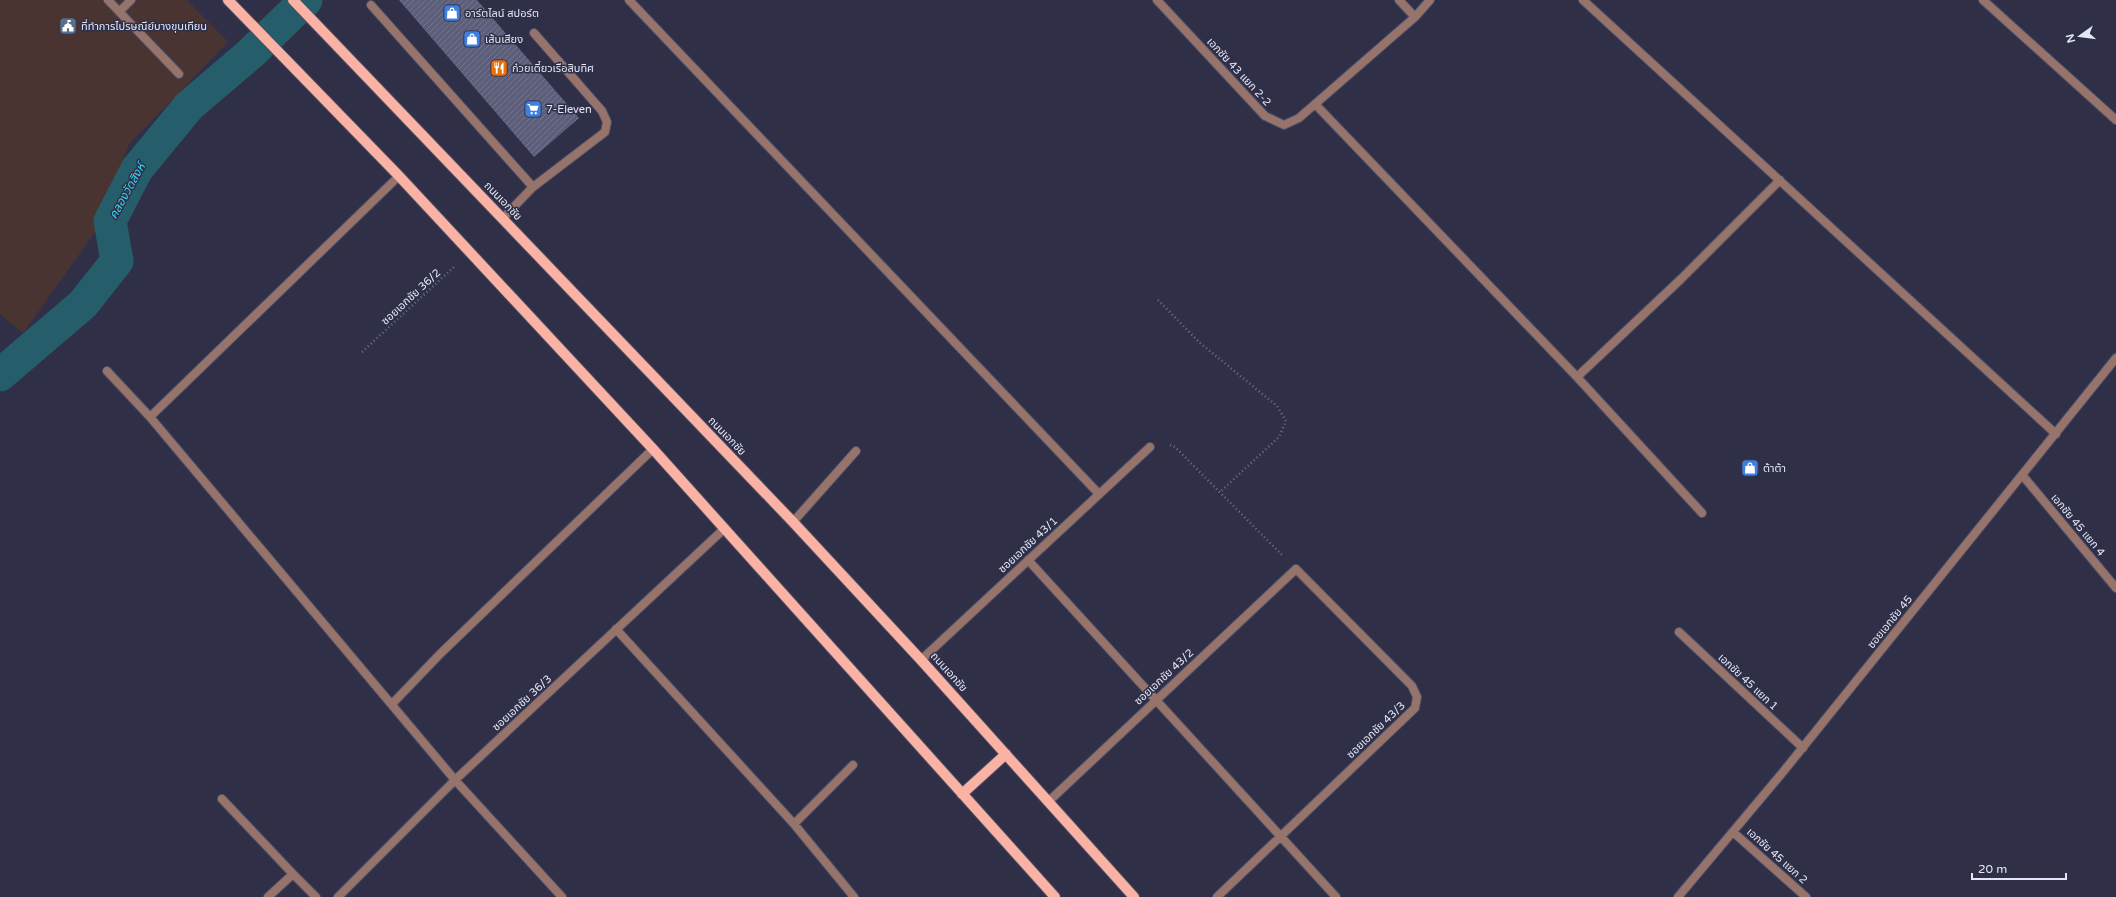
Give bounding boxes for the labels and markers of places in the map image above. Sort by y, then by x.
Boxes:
shop icon: อาร์ตไลน์ สปอร์ต [442,3,462,23]
place label: อาร์ตไลน์ สปอร์ต [465,7,539,20]
public building icon: ที่ทำการไปรษณีย์บางขุนเทียน [58,16,78,36]
place label: ที่ทำการไปรษณีย์บางขุนเทียน [81,18,207,33]
shop icon: เส้นเสียง [462,29,482,49]
place label: เส้นเสียง [485,33,523,46]
restaurant icon: ก๋วยเตี๋ยวเรือสิบทิศ [489,58,509,78]
place label: ก๋วยเตี๋ยวเรือสิบทิศ [512,60,594,75]
supermarket icon: 7-Eleven [523,99,543,119]
place label: 7-Eleven [546,103,592,116]
shop icon: ต้าต้า [1740,458,1760,478]
place label: ต้าต้า [1763,462,1786,475]

